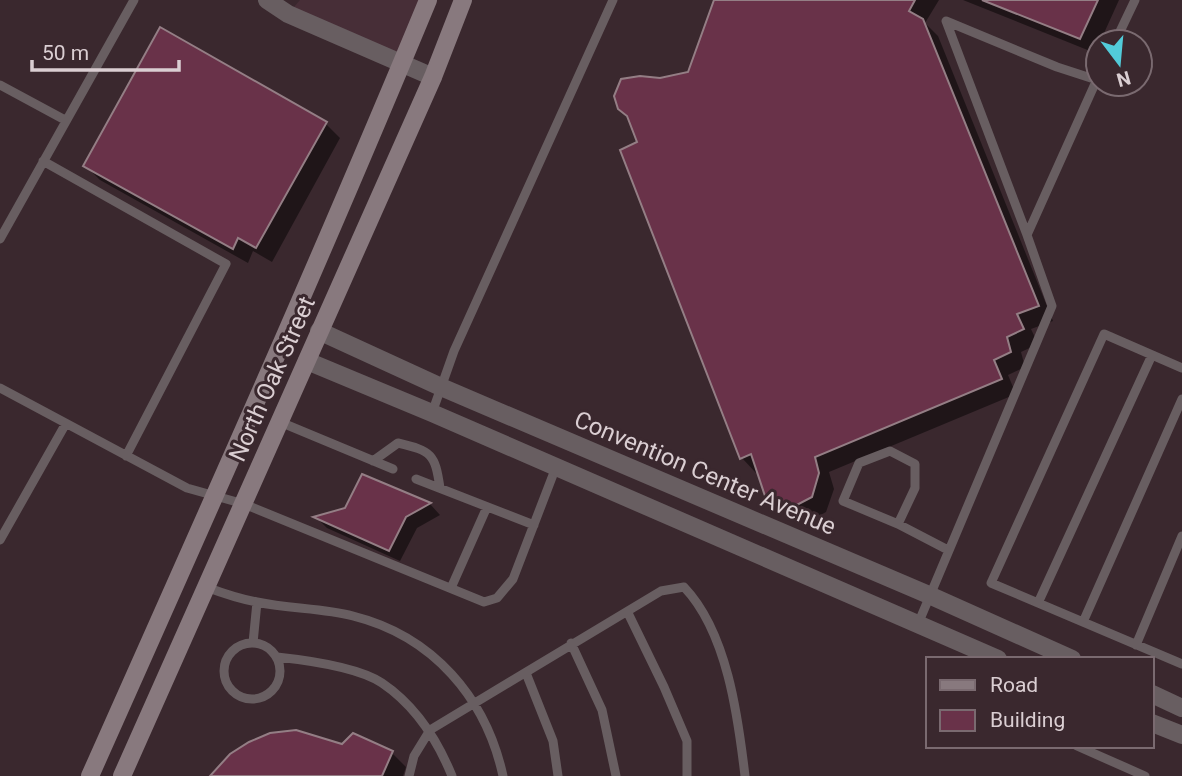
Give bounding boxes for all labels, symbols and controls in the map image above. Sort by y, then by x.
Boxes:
scale bar [32,28,178,72]
north arrow [1084,28,1154,98]
text: 50 m [42,41,89,65]
text: N [1114,66,1133,92]
street label: North Oak Street [223,292,321,466]
street label: Convention Center Avenue [570,405,840,541]
legend [926,657,1154,748]
text: Road [990,673,1038,697]
text: Building [990,708,1065,732]

